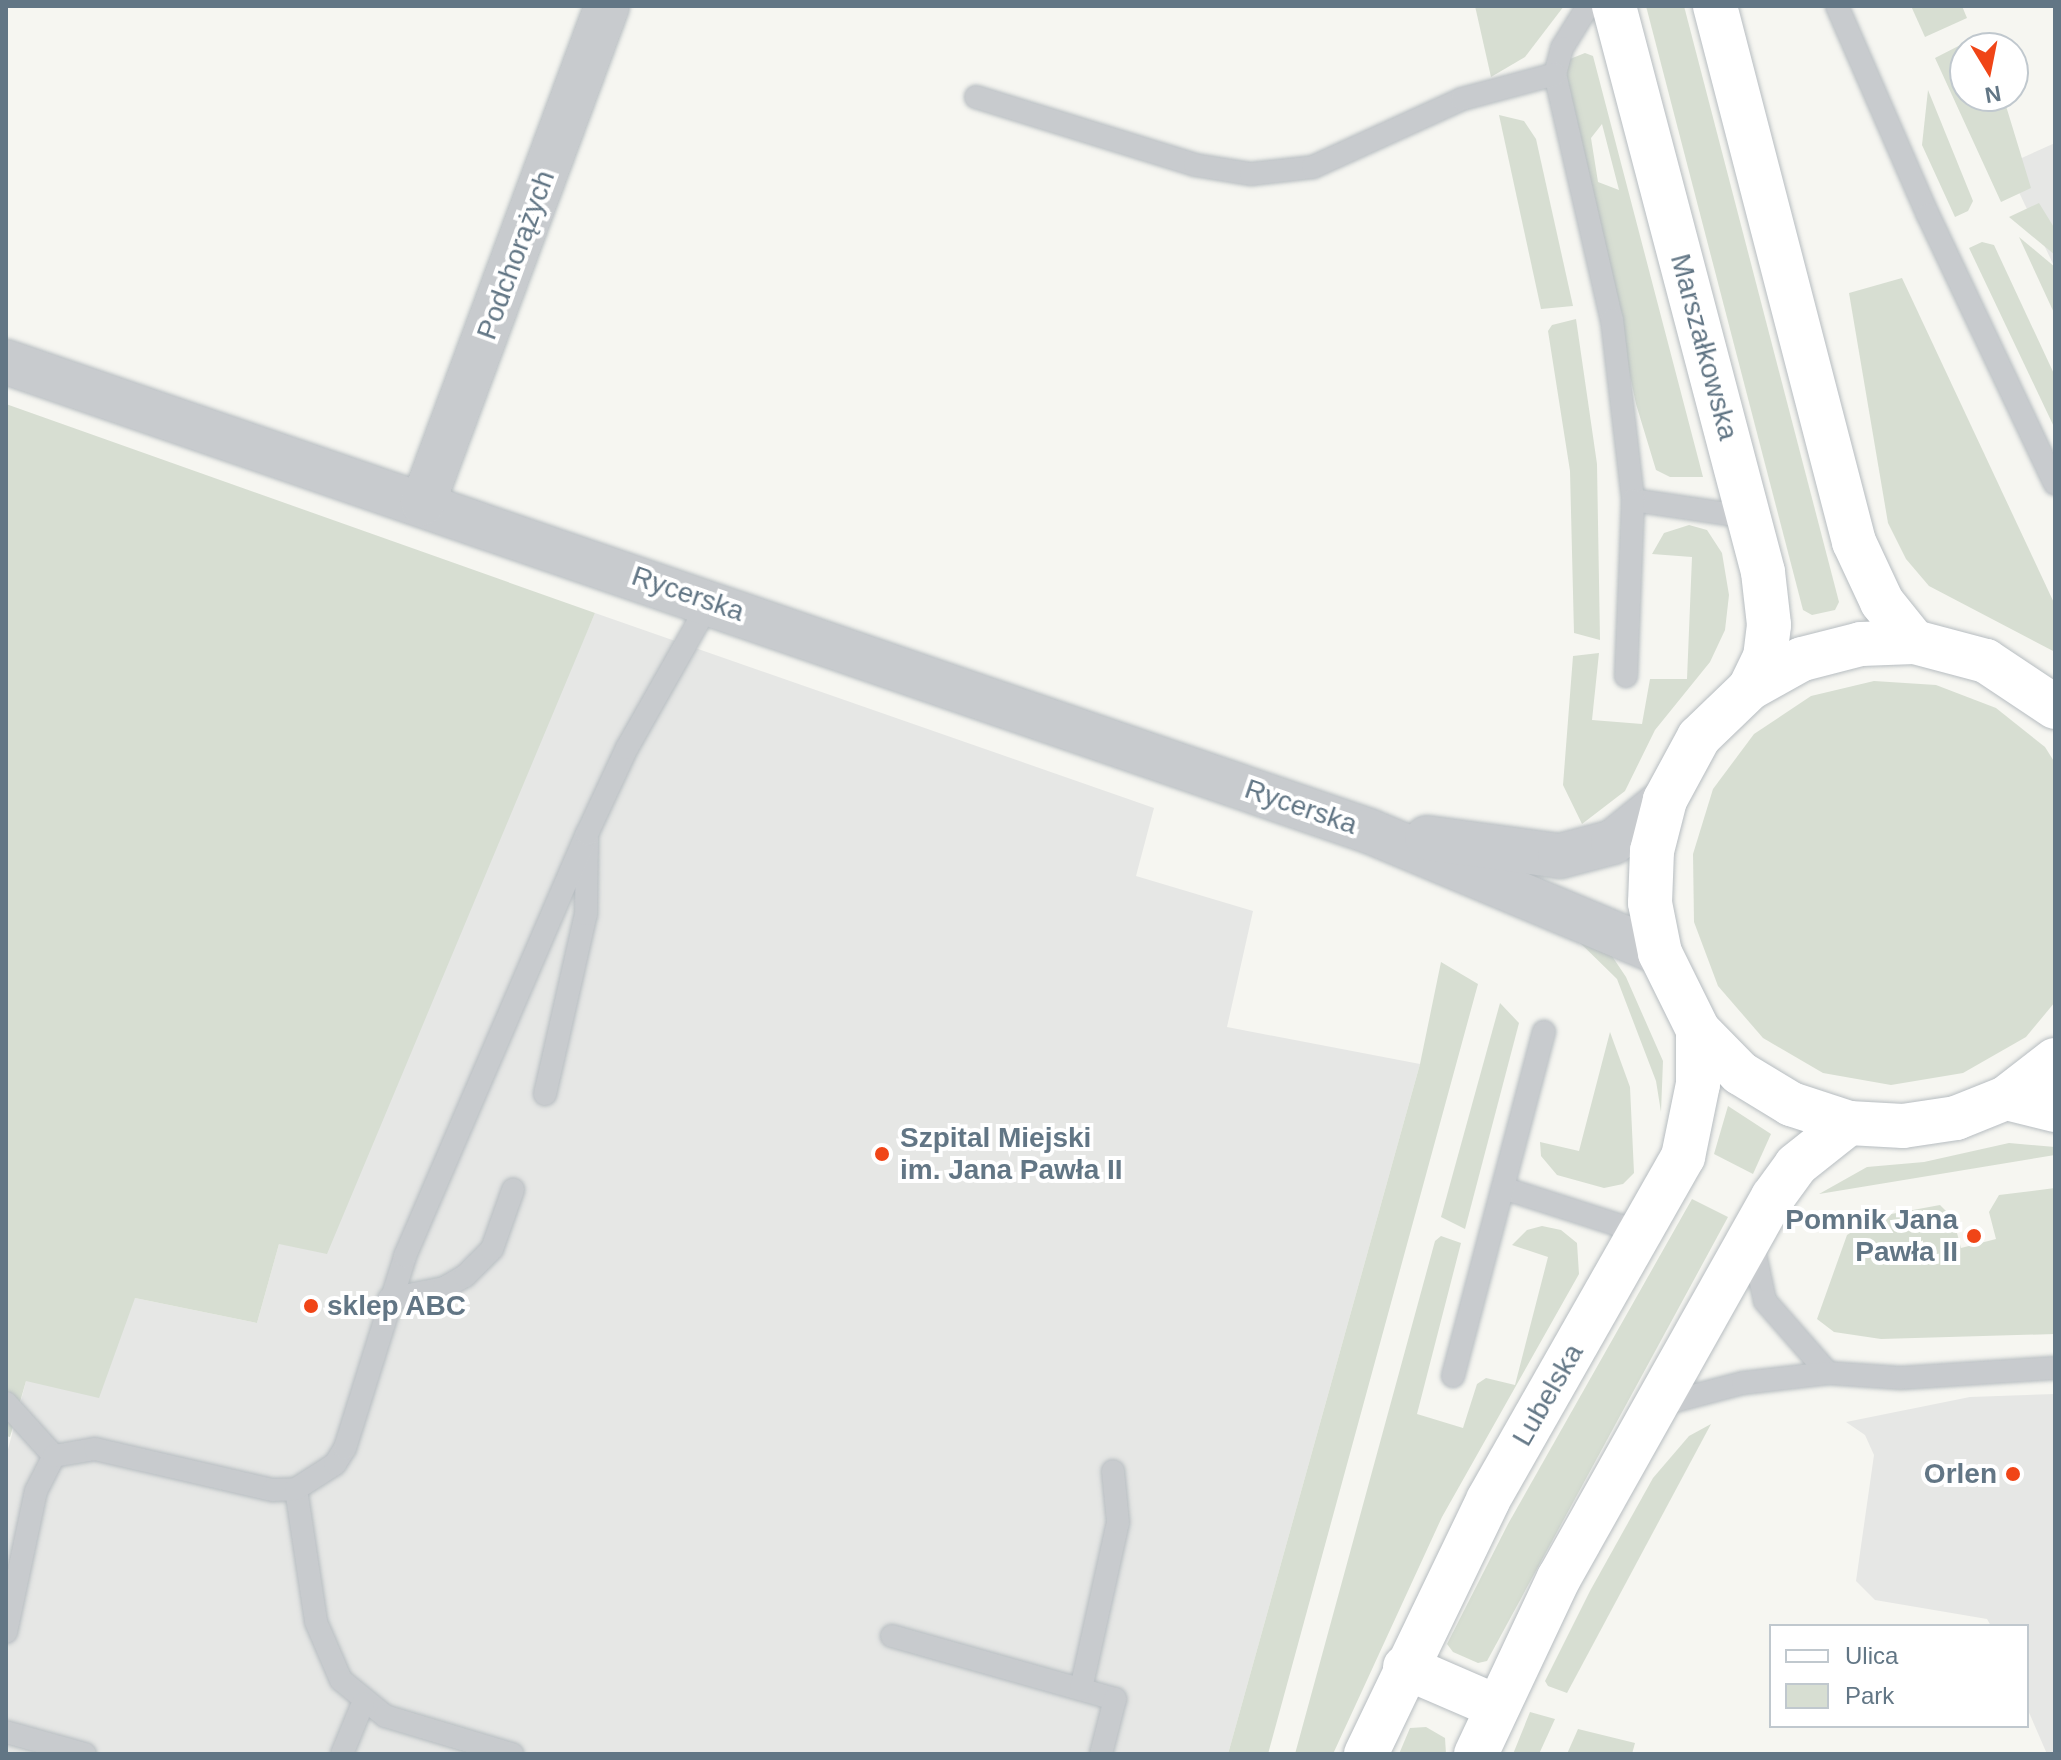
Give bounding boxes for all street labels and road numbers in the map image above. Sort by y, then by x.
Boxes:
street label: Podchorążych [470,166,562,344]
street label: Marszałkowska [1663,250,1745,444]
street label: Rycerska [627,559,749,629]
street label: Rycerska [1240,772,1362,842]
street label: Lubelska [1505,1338,1591,1452]

